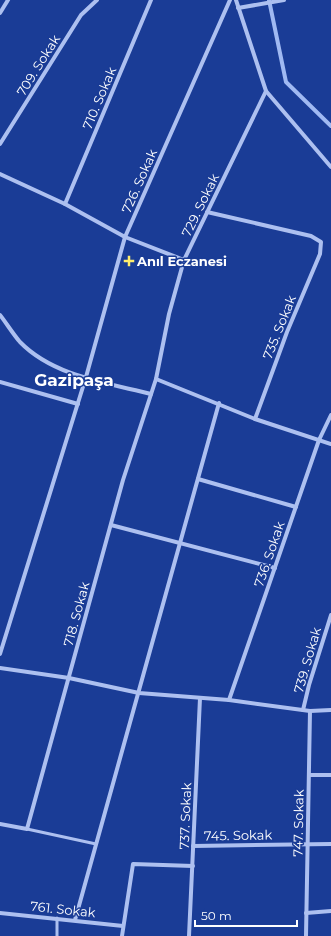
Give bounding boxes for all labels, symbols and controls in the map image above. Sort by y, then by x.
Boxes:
street label: 709. Sokak [13,31,63,99]
street label: 710. Sokak [79,64,119,132]
street label: 726. Sokak [118,146,160,216]
street label: 729. Sokak [178,171,222,239]
place label: Anıl Eczanesi [136,253,227,269]
marker: Anıl Eczanesi [124,256,134,266]
street label: 735. Sokak [259,293,299,361]
district label: Gazipaşa [34,370,114,391]
street label: 736. Sokak [250,519,288,589]
street label: 718. Sokak [60,580,92,648]
street label: 739. Sokak [290,625,324,695]
street label: 737. Sokak [176,782,194,850]
street label: 747. Sokak [289,789,307,857]
street label: 745. Sokak [204,826,272,844]
street label: 761. Sokak [30,898,97,920]
scale bar [195,902,297,928]
text: 50 m [201,908,232,923]

